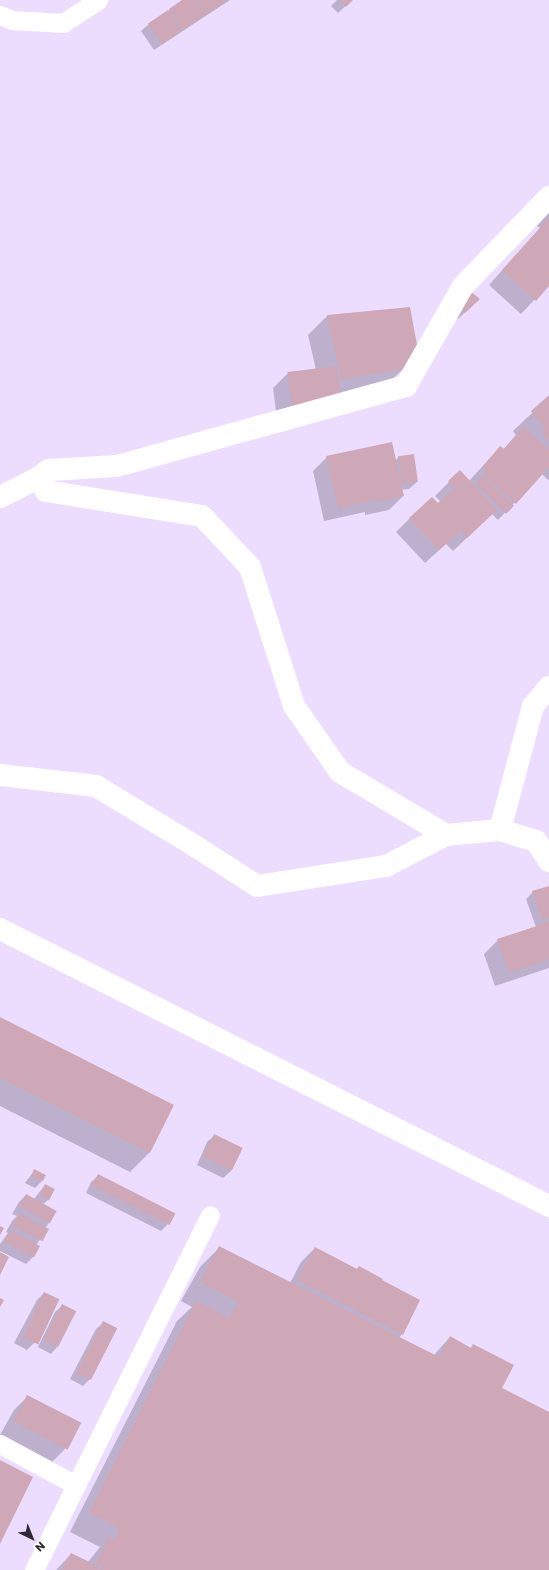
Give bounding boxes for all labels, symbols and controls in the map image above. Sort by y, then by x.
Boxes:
north arrow [12,1518,52,1558]
text: N [32,1538,49,1555]

